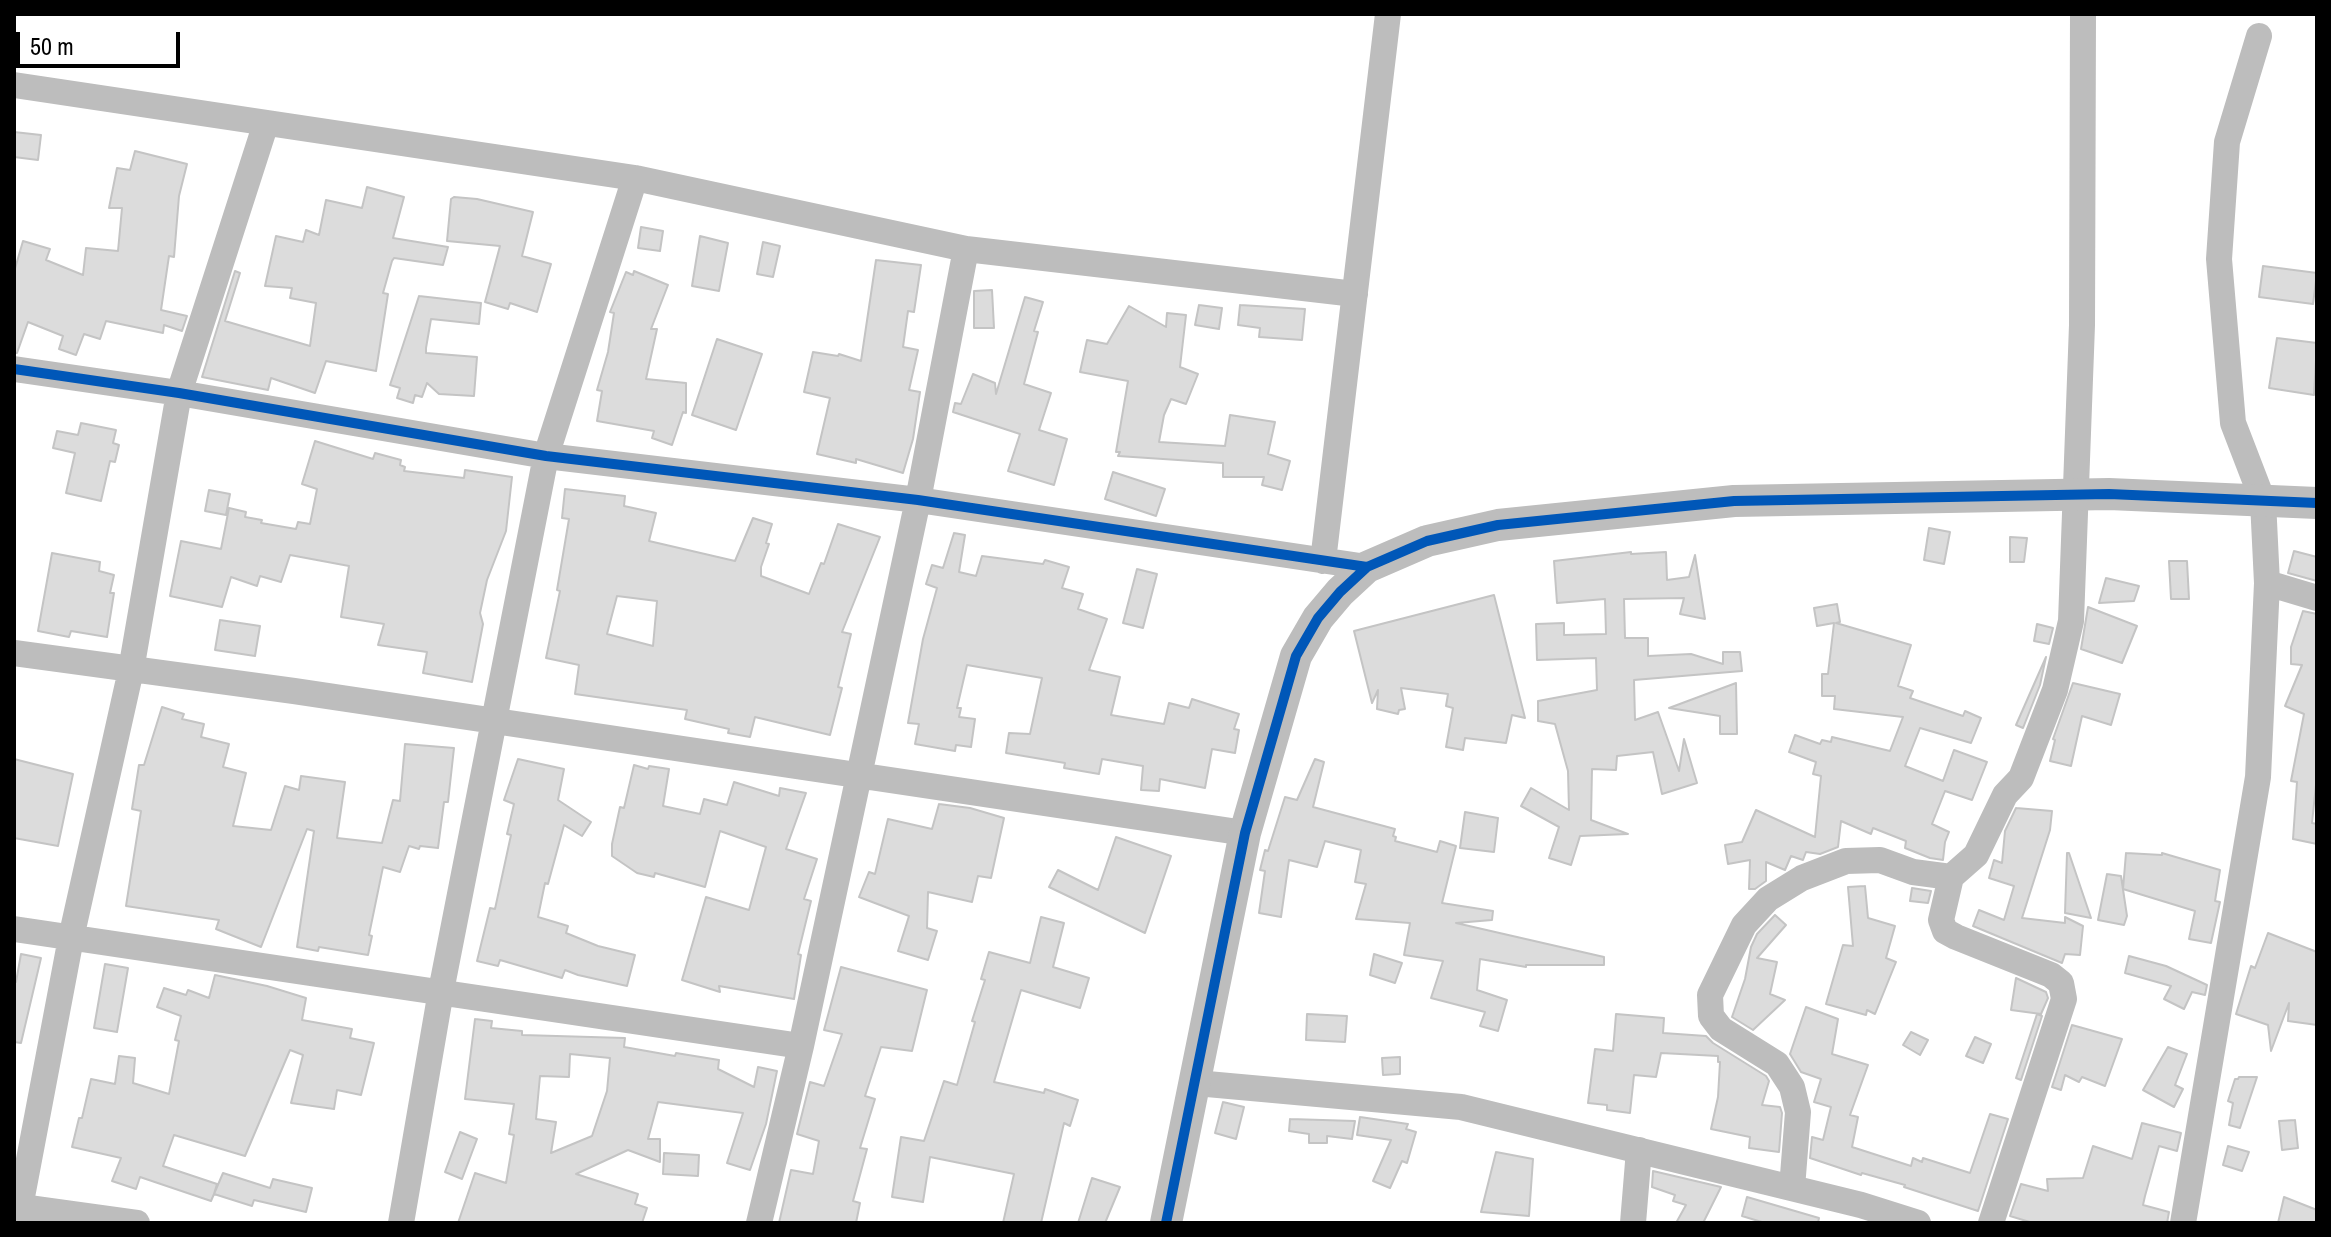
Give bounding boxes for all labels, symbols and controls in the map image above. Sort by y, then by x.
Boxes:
scale bar [20,16,184,66]
text: 50 m [30,30,74,62]

